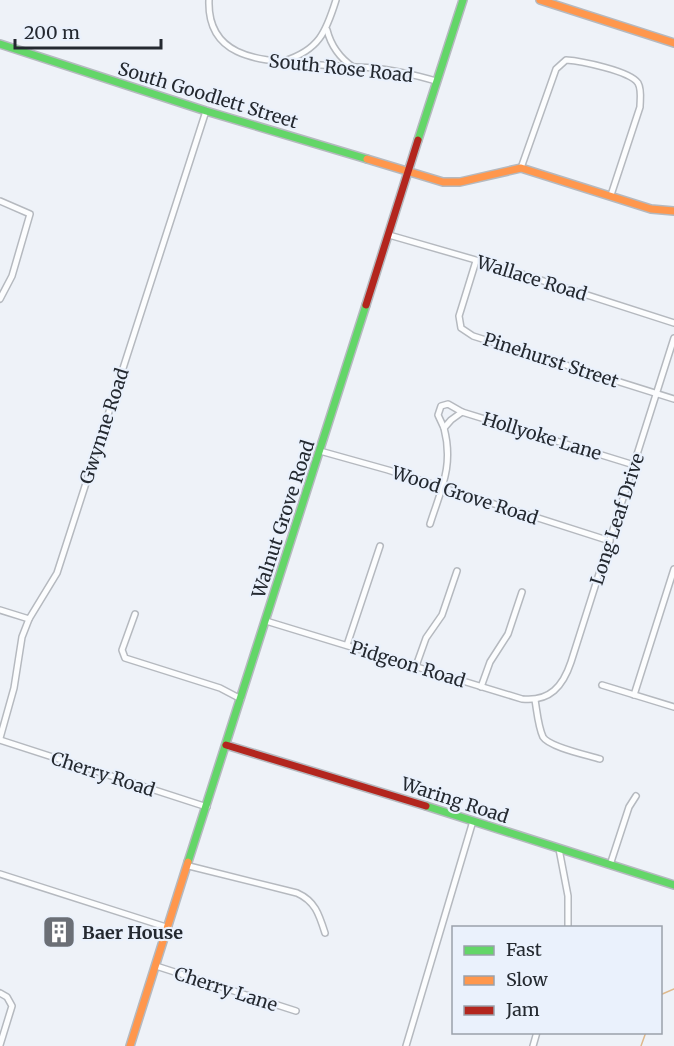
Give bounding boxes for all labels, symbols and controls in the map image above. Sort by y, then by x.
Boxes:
scale bar [15,12,160,50]
text: 200 m [24,21,80,44]
street label: South Rose Road [268,49,414,87]
street label: South Goodlett Street [115,57,301,133]
street label: Wallace Road [473,250,590,306]
street label: Pinehurst Street [481,327,621,393]
street label: Gwynne Road [74,365,134,487]
street label: Hollyoke Lane [480,407,604,465]
street label: Walnut Grove Road [246,437,319,602]
street label: Long Leaf Drive [585,450,649,588]
street label: Wood Grove Road [388,460,541,530]
street label: Pidgeon Road [348,636,468,692]
street label: Cherry Road [48,746,158,802]
street label: Waring Road [398,772,512,828]
building icon: Baer House [41,914,77,950]
place label: Baer House [82,921,183,944]
legend [452,926,662,1034]
text: Fast [506,938,542,961]
street label: Cherry Lane [172,962,280,1016]
text: Slow [506,968,549,991]
text: Jam [505,998,540,1021]

